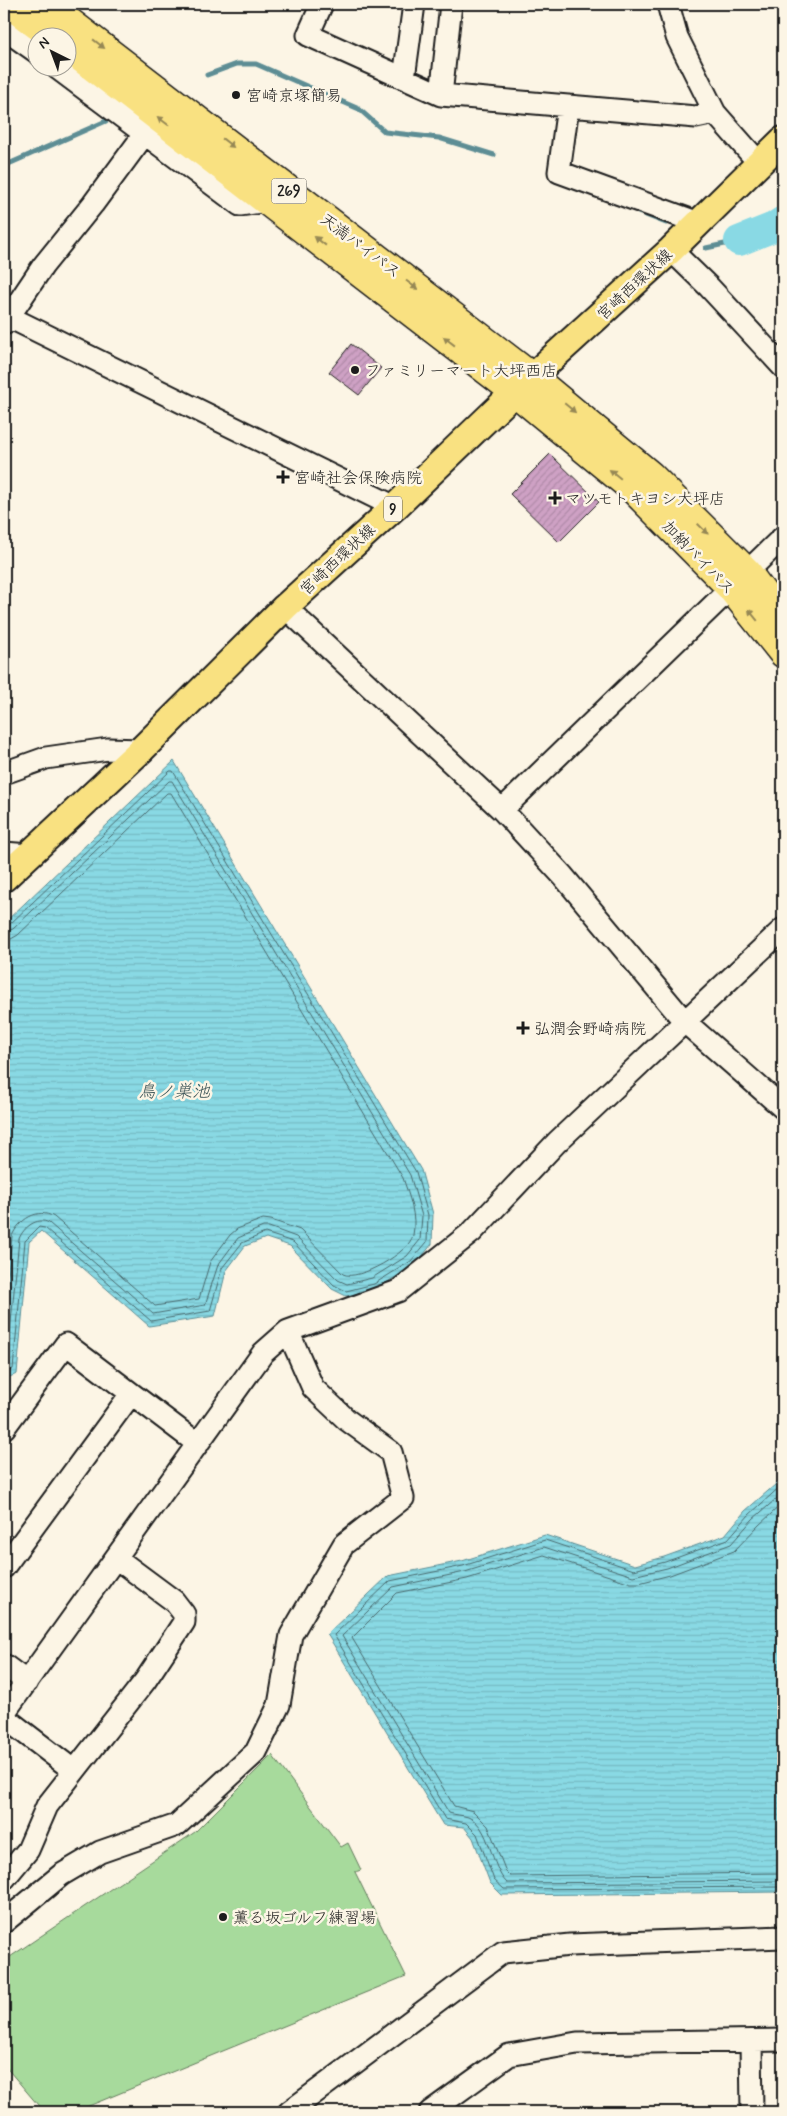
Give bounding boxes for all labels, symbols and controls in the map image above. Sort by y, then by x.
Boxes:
north arrow [28,28,78,78]
text: N [34,33,53,53]
one-way arrow [92,39,106,49]
place label: 宮崎京塚簡易 [246,86,342,107]
marker: 宮崎京塚簡易 [230,89,242,101]
one-way arrow [157,116,170,127]
one-way arrow [221,138,234,149]
road number: 269 [272,178,306,204]
street label: 天満バイパス [316,209,405,283]
one-way arrow [314,236,327,247]
street label: 宮崎西環状線 [593,245,677,326]
one-way arrow [405,279,418,290]
one-way arrow [443,335,456,346]
place label: ファミリーマート大坪西店 [365,361,557,382]
marker: ファミリーマート大坪西店 [349,364,361,376]
one-way arrow [564,402,576,413]
place label: 宮崎社会保険病院 [294,468,422,489]
one-way arrow [609,469,621,480]
marker: 宮崎社会保険病院 [276,470,290,484]
place label: マツモトキヨシ大坪店 [565,489,725,510]
marker: マツモトキヨシ大坪店 [549,492,561,504]
road number: 9 [384,496,402,522]
street label: 加納バイパス [657,516,739,600]
street label: 宮崎西環状線 [296,520,380,601]
one-way arrow [697,522,709,534]
one-way arrow [747,609,758,622]
place label: 弘潤会野崎病院 [534,1019,646,1040]
marker: 弘潤会野崎病院 [516,1021,530,1035]
water label: 鳥ノ巣池 [138,1080,211,1104]
place label: 薫る坂ゴルフ練習場 [233,1908,376,1929]
marker: 薫る坂ゴルフ練習場 [217,1911,229,1923]

